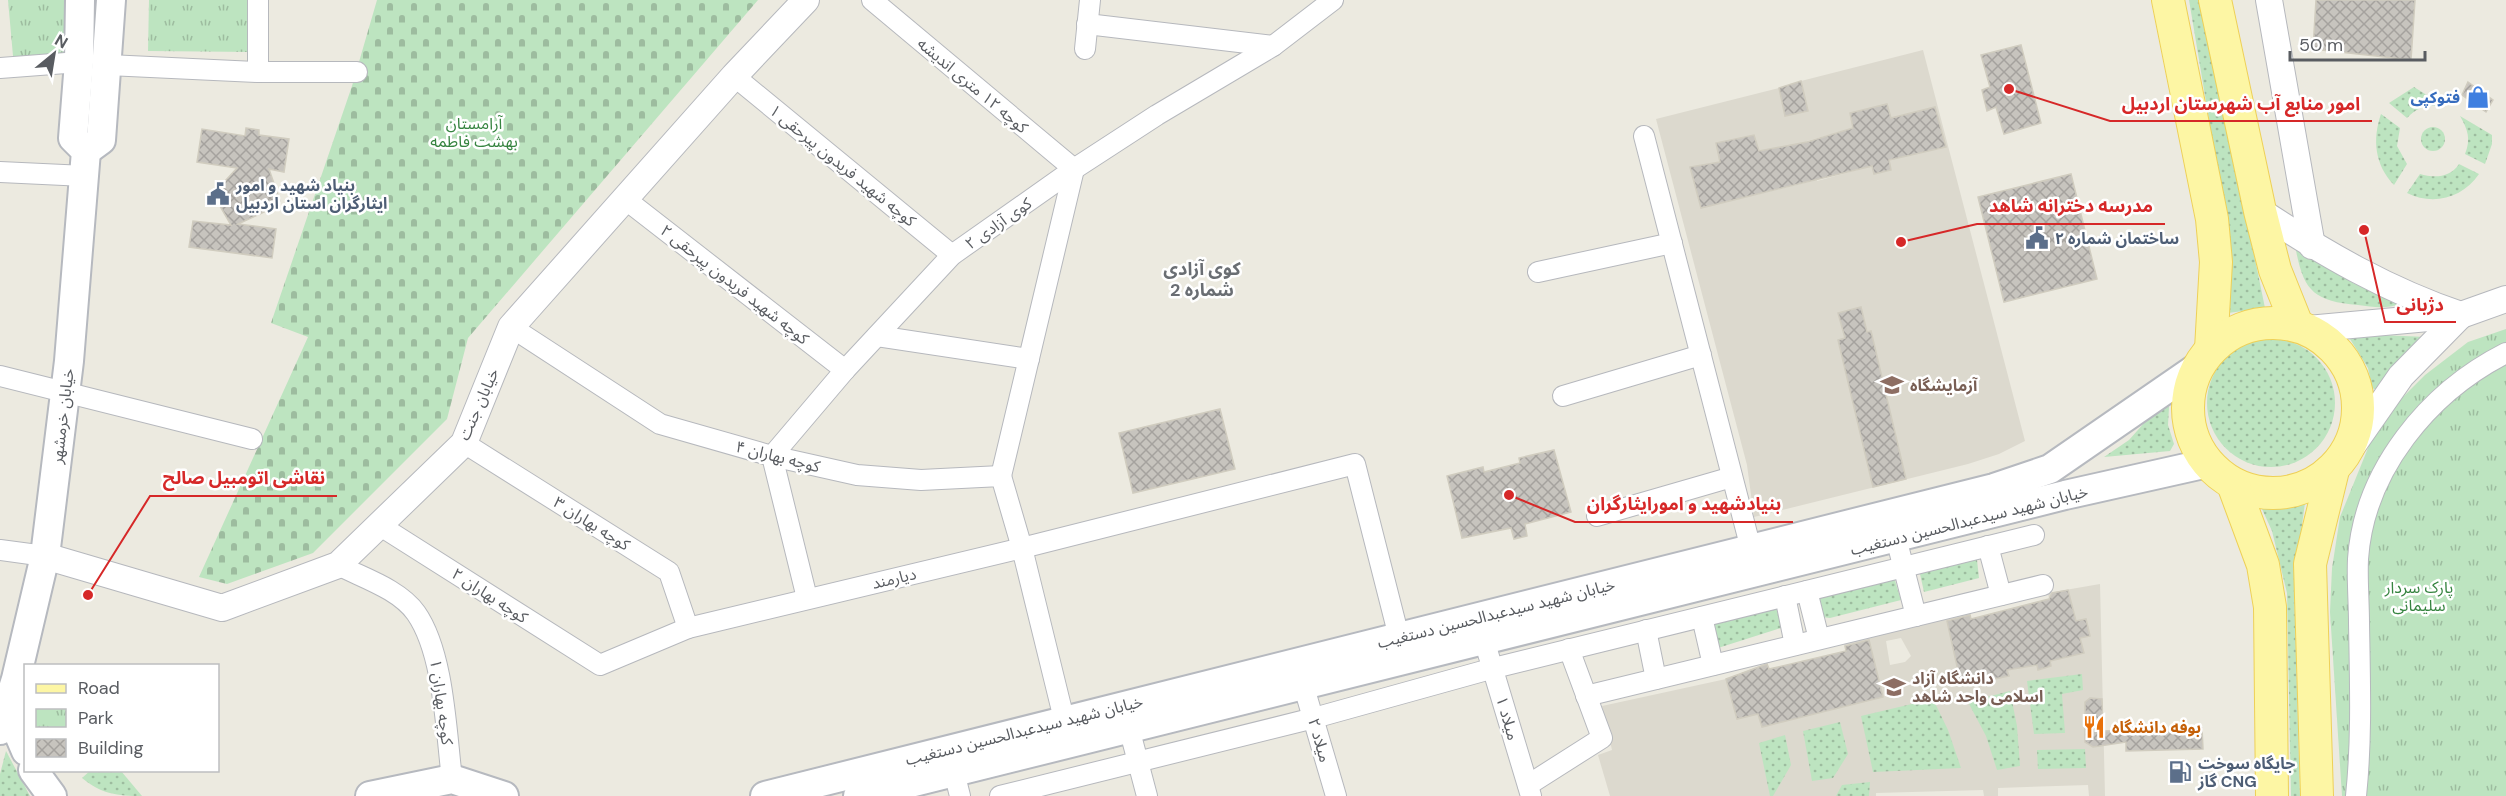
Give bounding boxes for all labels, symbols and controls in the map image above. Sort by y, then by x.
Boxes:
north arrow [24,24,84,84]
scale bar [2290,24,2425,62]
text: N [51,29,72,53]
street label: کوچه ۱۲ متری اندیشه [913,33,1033,138]
text: 50 m [2299,33,2343,57]
shop icon: فتوکپی [2465,84,2491,110]
callout: امور منابع آب شهرستان اردبیل [2110,85,2372,121]
place label: فتوکپی [2410,87,2460,108]
text: امور منابع آب شهرستان اردبیل [2122,92,2360,117]
street label: کوچه شهید فریدون پیرحقی ۱ [765,100,921,231]
park label: آرامستان بهشت فاطمه [430,113,518,152]
place label: بنیاد شهید و امور ایثارگران استان اردبیل [235,175,388,214]
public building icon: بنیاد شهید و امور ایثارگران استان اردبیل [205,181,231,207]
callout: مدرسه دخترانه شاهد [1977,188,2165,224]
street label: کوی آزادی ۲ [961,193,1036,254]
text: مدرسه دخترانه شاهد [1989,194,2153,218]
street label: کوچه شهید فریدون پیرحقی ۲ [656,220,813,349]
public building icon: ساختمان شماره ۲ [2024,225,2050,251]
place label: ساختمان شماره ۲ [2055,228,2179,249]
district label: کوی آزادی شماره 2 [1163,257,1242,302]
callout: دژبانی [2385,286,2456,322]
text: دژبانی [2396,293,2444,317]
street label: خیابان جنت [453,365,504,443]
street label: خیابان خرمشهر [46,367,79,466]
school or university icon: آزمایشگاه [1879,372,1905,398]
place label: آزمایشگاه [1910,375,1978,396]
street label: کوچه بهاران ۴ [733,436,823,477]
callout: نقاشی اتومبیل صالح [150,460,337,496]
text: نقاشی اتومبیل صالح [163,466,325,491]
street label: خیابان شهید سیدعبدالحسین دستغیب [1848,481,2090,560]
callout: بنیادشهید و امورایثارگران [1575,486,1793,522]
street label: کوچه بهاران ۳ [550,492,634,555]
text: بنیادشهید و امورایثارگران [1587,492,1781,516]
street label: کوچه بهاران ۲ [448,563,532,628]
street label: دیارمند [870,563,918,594]
street label: خیابان شهید سیدعبدالحسین دستغیب [1375,574,1617,653]
park label: پارک سردار سلیمانی [2384,577,2453,616]
street label: کوچه بهاران ۱ [425,658,458,747]
legend [24,664,219,772]
place label: دانشگاه آزاد اسلامی واحد شاهد [1912,668,2043,707]
school or university icon: دانشگاه آزاد اسلامی واحد شاهد [1881,674,1907,700]
text: Road [78,676,120,700]
street label: خیابان شهید سیدعبدالحسین دستغیب [903,691,1145,770]
street label: میلاد ۱ [1491,694,1524,743]
text: Park [78,706,114,730]
restaurant icon: بوفه دانشگاه [2081,714,2107,740]
street label: میلاد ۲ [1303,716,1336,765]
place label: بوفه دانشگاه [2112,717,2201,738]
text: Building [78,736,143,760]
place label: جایگاه سوخت گاز CNG [2197,753,2295,792]
fuel station icon: جایگاه سوخت گاز CNG [2167,759,2193,785]

